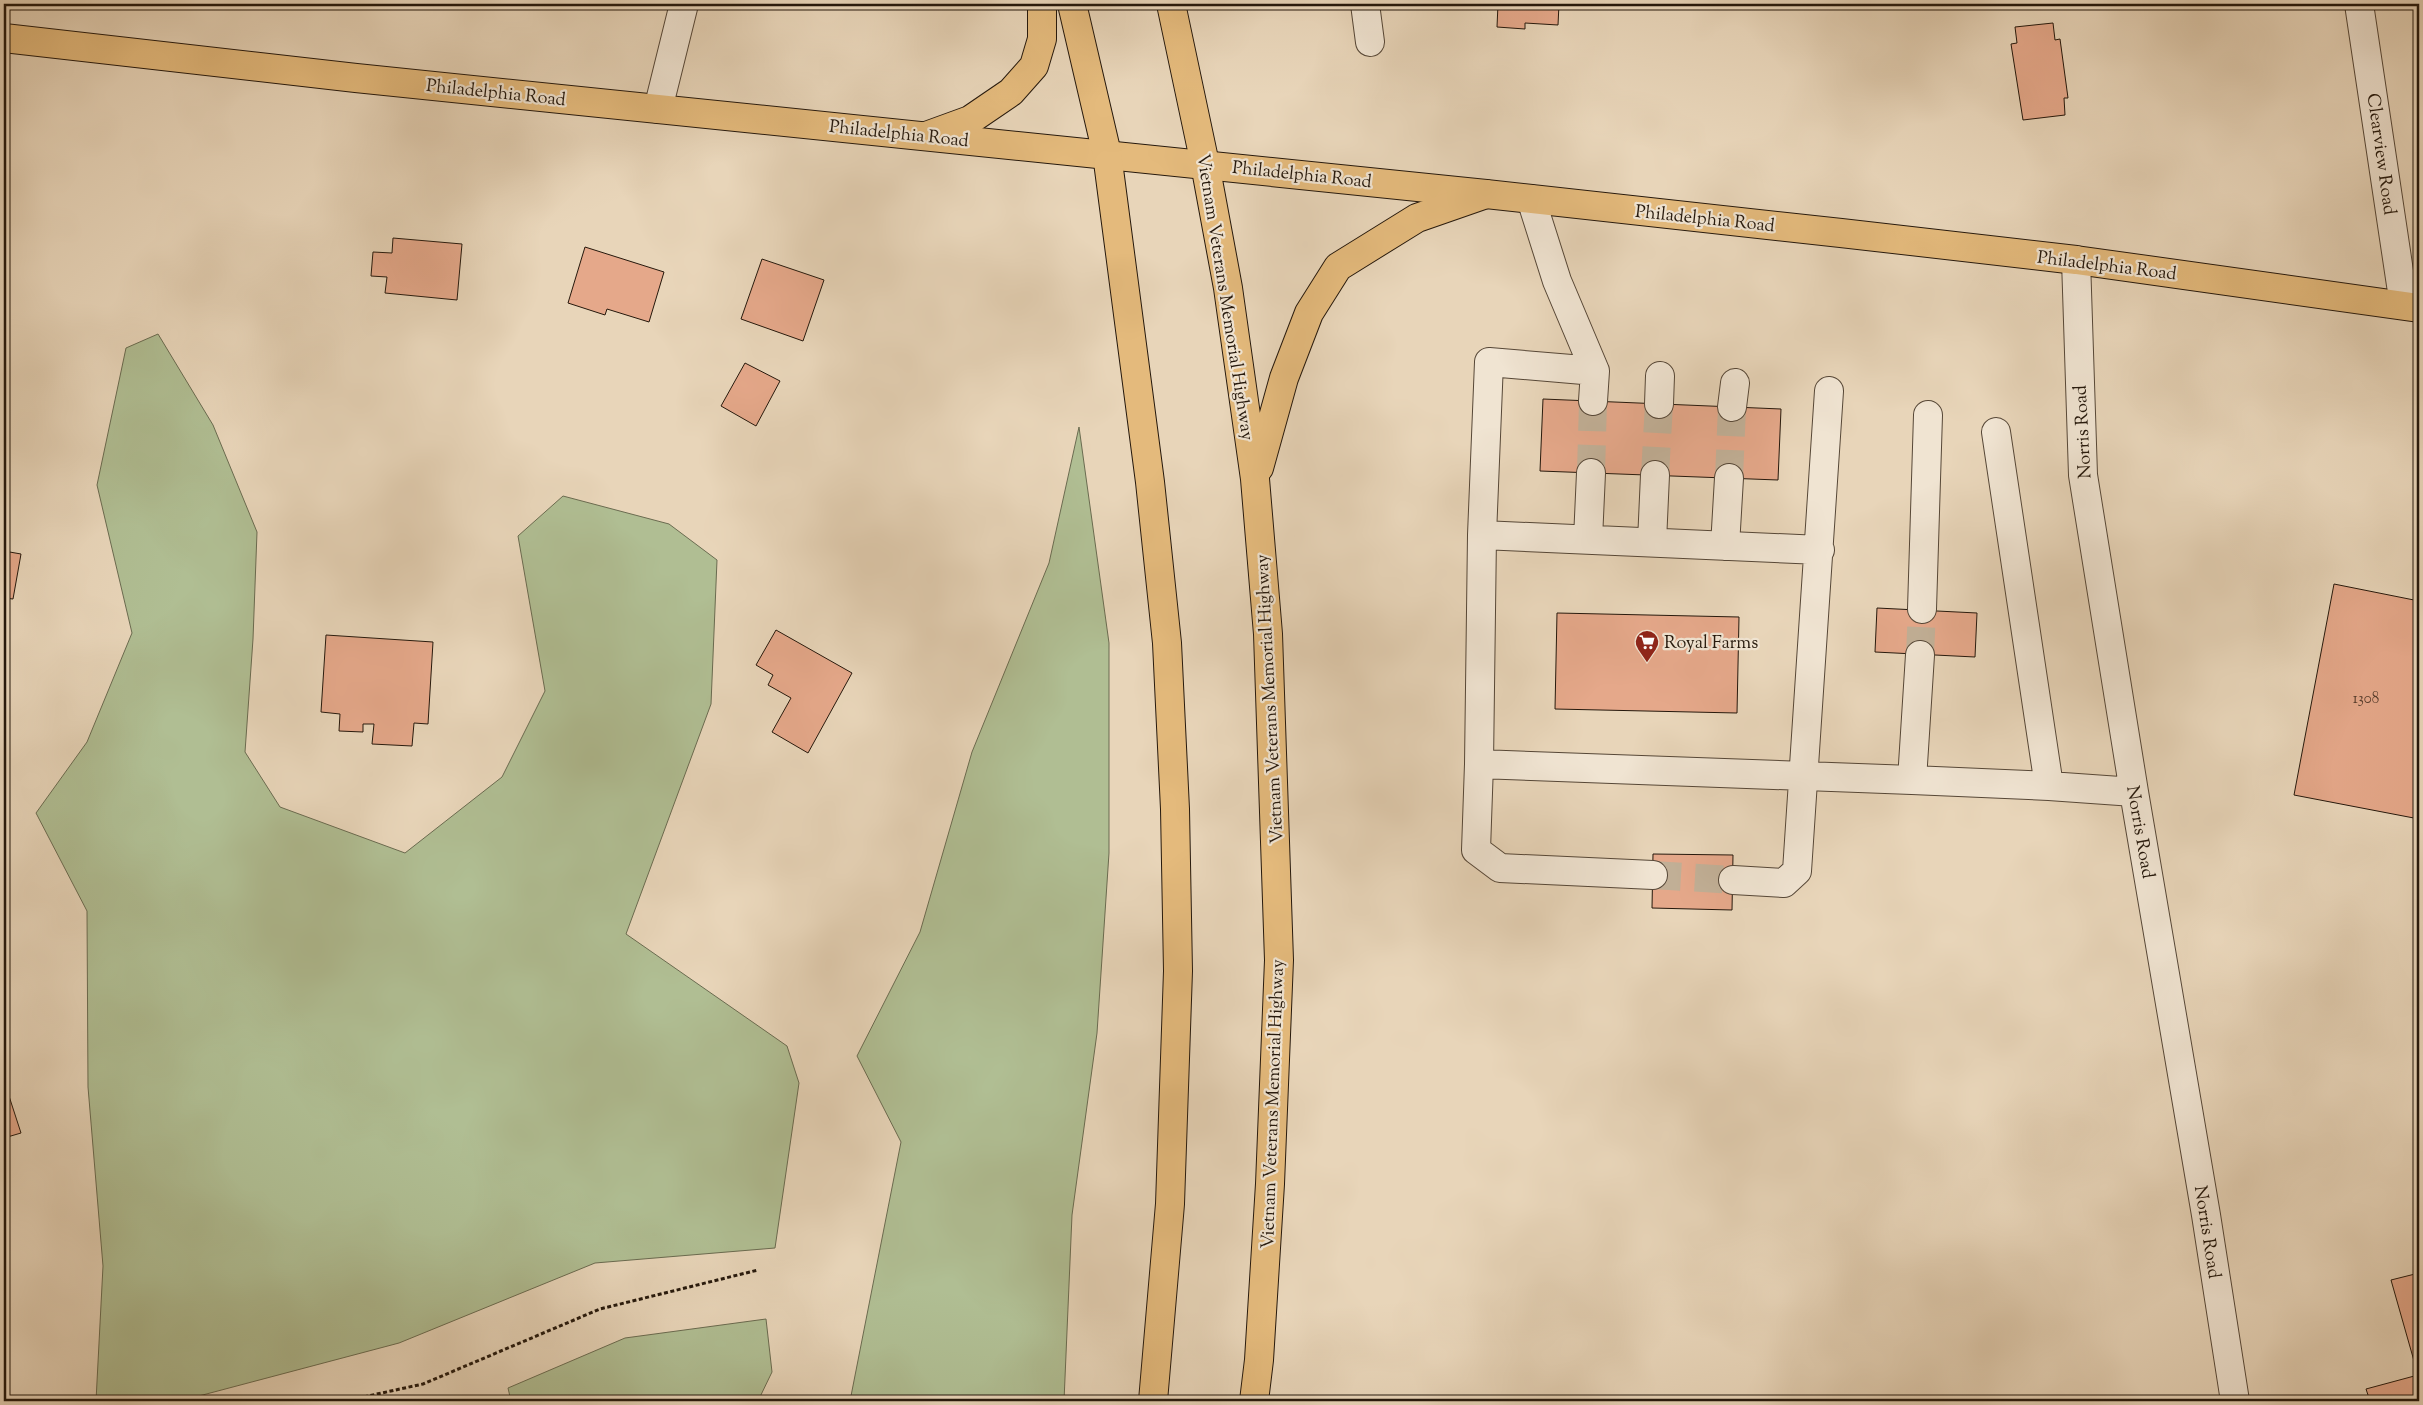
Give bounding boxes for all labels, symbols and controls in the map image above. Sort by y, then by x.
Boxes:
street label: Philadelphia Road [425,74,567,114]
street label: Clearview Road [2359,92,2401,217]
street label: Philadelphia Road [828,115,970,155]
street label: Vietnam Veterans Memorial Highway [1189,152,1260,443]
street label: Philadelphia Road [1231,156,1373,196]
street label: Philadelphia Road [1634,200,1776,240]
street label: Philadelphia Road [2036,246,2178,288]
street label: Norris Road [2069,384,2099,479]
street label: Vietnam Veterans Memorial Highway [1250,553,1292,844]
supermarket icon: Royal Farms [1634,629,1660,663]
place label: Royal Farms [1664,631,1758,657]
house number: 1308 [2353,689,2379,710]
street label: Norris Road [2118,784,2160,881]
street label: Vietnam Veterans Memorial Highway [1256,959,1292,1249]
street label: Norris Road [2186,1184,2226,1281]

